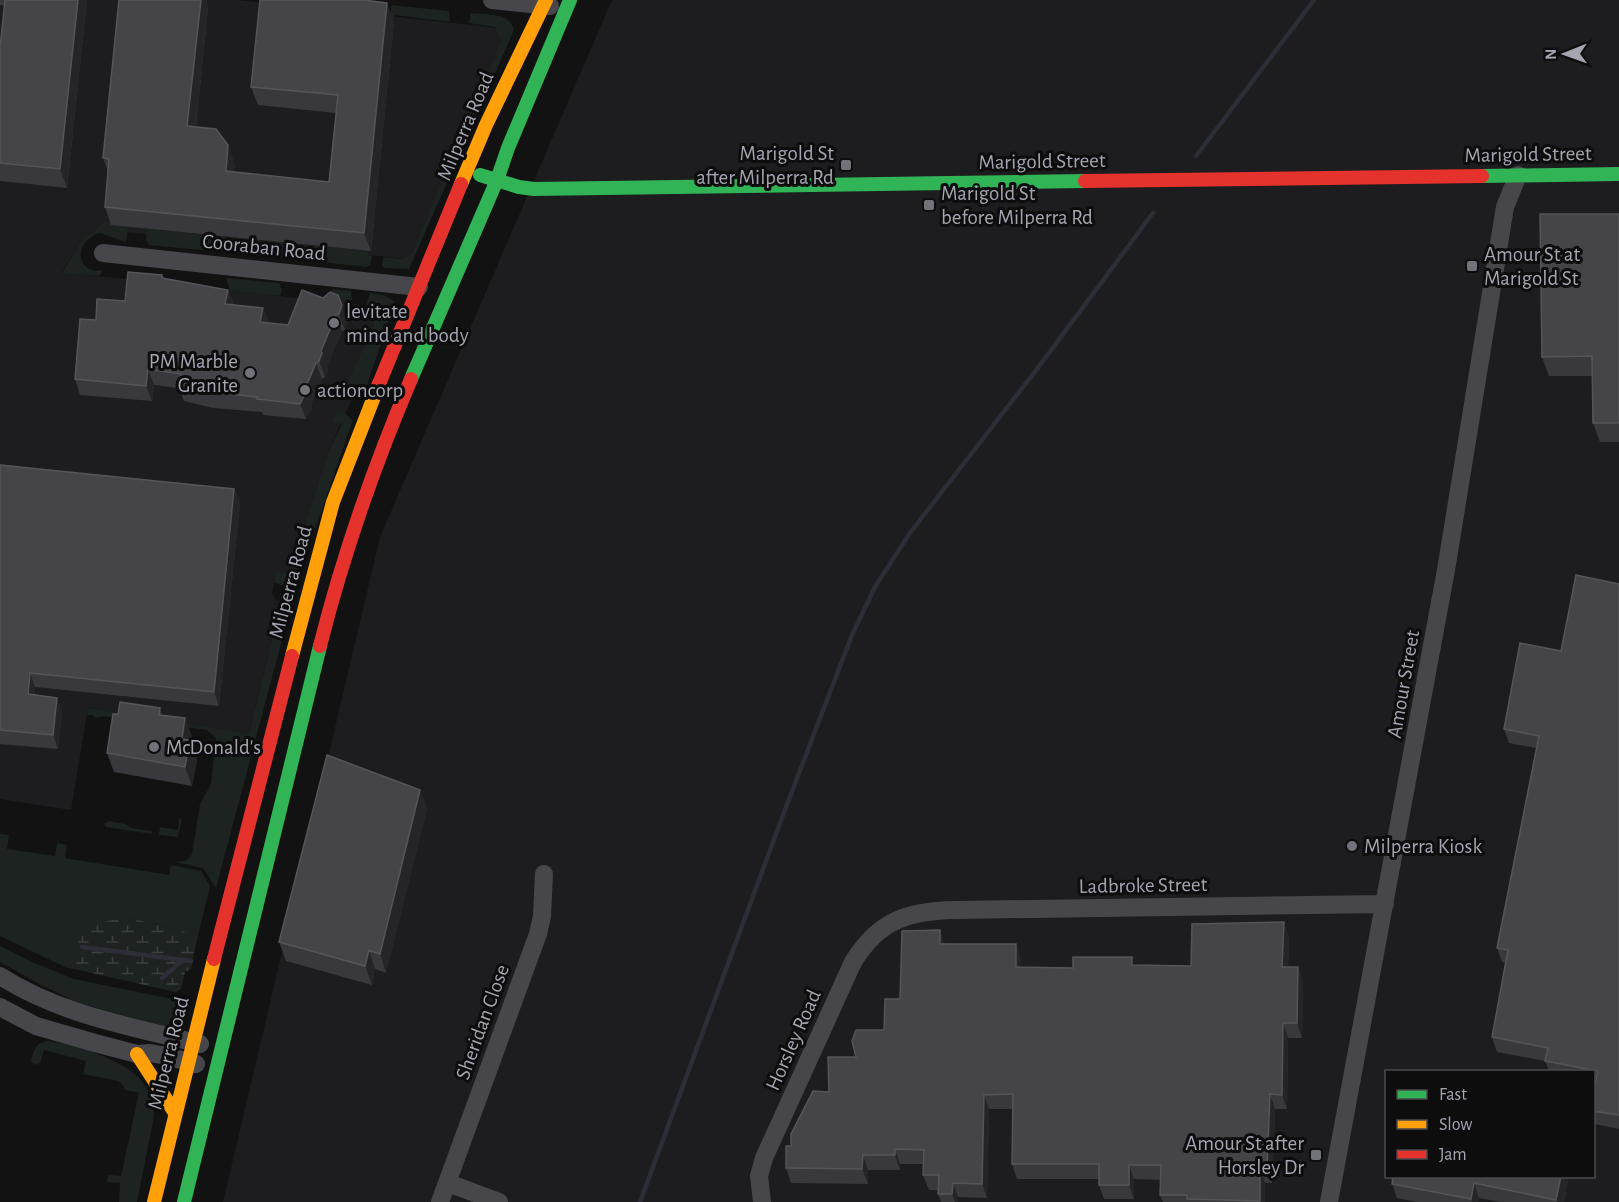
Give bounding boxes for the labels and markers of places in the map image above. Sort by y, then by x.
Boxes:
place label: Marigold St after Milperra Rd [696,143,834,188]
marker: Marigold St after Milperra Rd [839,158,853,172]
place label: Marigold St before Milperra Rd [941,183,1093,228]
marker: Marigold St before Milperra Rd [922,198,936,212]
place label: Amour St at Marigold St [1484,244,1581,289]
marker: Amour St at Marigold St [1465,259,1479,273]
place label: levitate mind and body [346,301,469,346]
marker: levitate mind and body [327,316,341,330]
place label: PM Marble Granite [149,351,238,396]
marker: PM Marble Granite [243,366,257,380]
place label: actioncorp [317,380,403,401]
marker: actioncorp [298,383,312,397]
place label: McDonald's [166,737,261,758]
marker: McDonald's [147,740,161,754]
place label: Milperra Kiosk [1364,836,1482,857]
marker: Milperra Kiosk [1345,839,1359,853]
place label: Amour St after Horsley Dr [1185,1133,1304,1178]
marker: Amour St after Horsley Dr [1309,1148,1323,1162]

